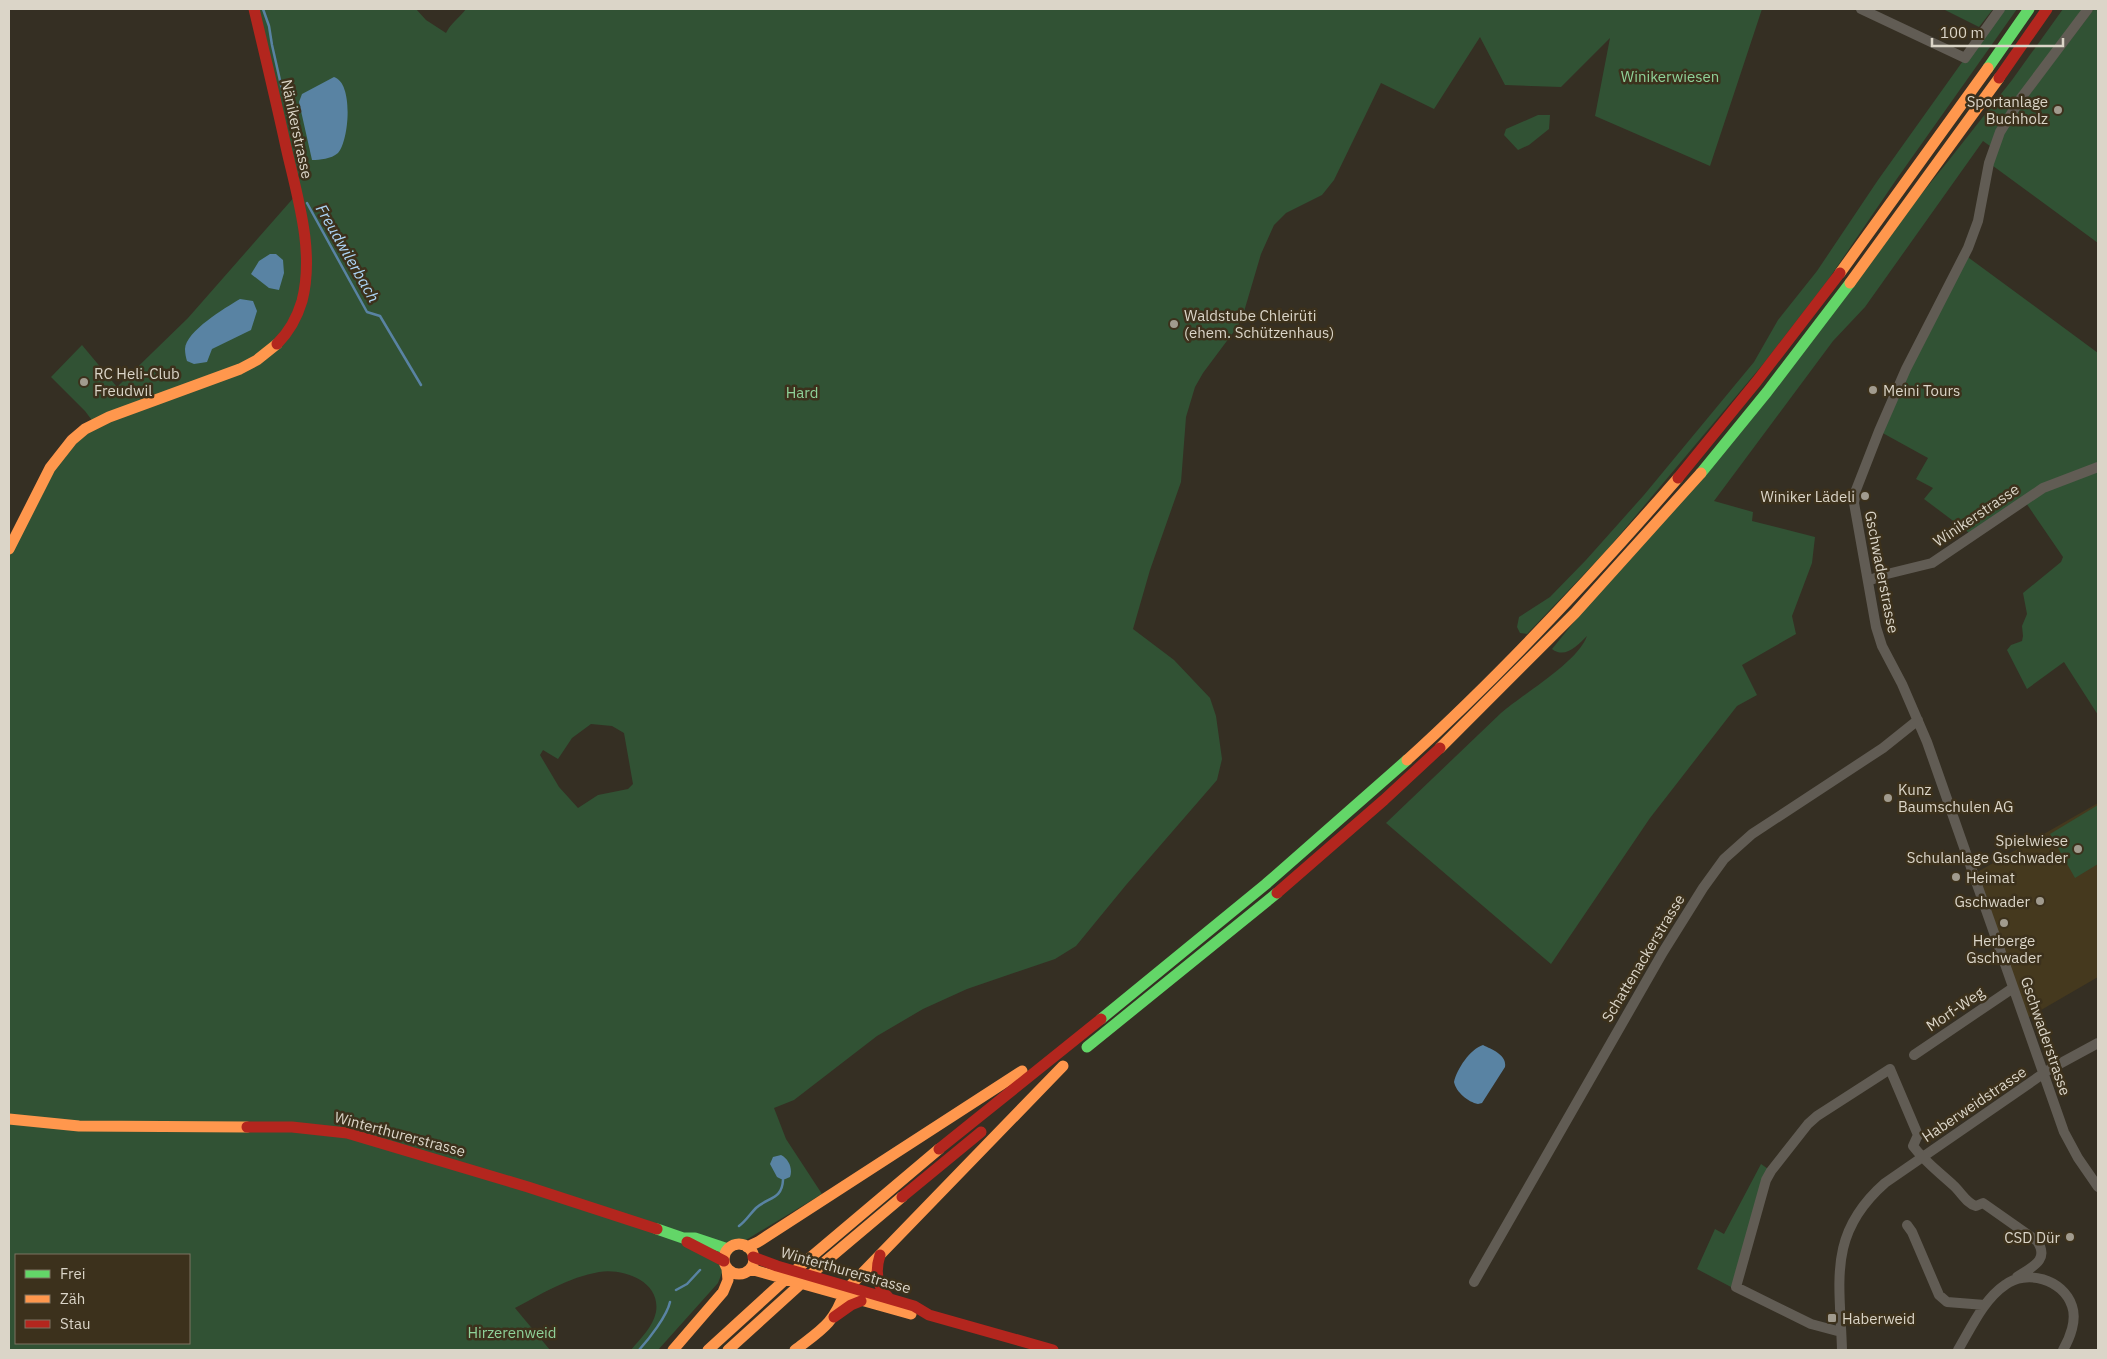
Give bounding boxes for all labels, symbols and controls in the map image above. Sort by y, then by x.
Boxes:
scale bar [1932,15,2063,47]
text: 100 m [1940,23,1984,42]
park label: Winikerwiesen [1621,67,1719,86]
street label: Nänikerstrasse [277,78,317,180]
place label: Sportanlage Buchholz [1967,92,2048,128]
marker: Sportanlage Buchholz [2052,104,2064,116]
water label: Freudwilerbach [312,200,384,306]
place label: Waldstube Chleirüti (ehem. Schützenhaus) [1184,306,1334,342]
marker: Waldstube Chleirüti (ehem. Schützenhaus) [1168,318,1180,330]
place label: RC Heli-Club Freudwil [94,364,180,400]
marker: RC Heli-Club Freudwil [78,376,90,388]
place label: Meini Tours [1883,381,1960,400]
park label: Hard [786,383,818,402]
marker: Meini Tours [1867,384,1879,396]
street label: Winikerstrasse [1929,479,2023,551]
place label: Winiker Lädeli [1760,487,1855,506]
marker: Winiker Lädeli [1859,490,1871,502]
street label: Gschwaderstrasse [1861,509,1903,635]
place label: Kunz Baumschulen AG [1898,780,2014,816]
marker: Kunz Baumschulen AG [1882,792,1894,804]
place label: Spielwiese Schulanlage Gschwader [1907,831,2068,867]
marker: Spielwiese Schulanlage Gschwader [2072,843,2084,855]
place label: Heimat [1966,868,2015,887]
marker: Heimat [1950,871,1962,883]
street label: Schattenackerstrasse [1597,891,1689,1025]
place label: Gschwader [1954,892,2030,911]
marker: Gschwader [2034,895,2046,907]
marker: Herberge Gschwader [1998,917,2010,929]
place label: Herberge Gschwader [1966,931,2042,967]
street label: Gschwaderstrasse [2017,974,2075,1098]
street label: Morf-Weg [1922,983,1988,1035]
street label: Haberweidstrasse [1918,1062,2030,1146]
street label: Winterthurerstrasse [332,1107,468,1161]
place label: CSD Dür [2004,1228,2060,1247]
marker: CSD Dür [2064,1231,2076,1243]
street label: Winterthurerstrasse [779,1242,913,1298]
legend [15,1254,190,1344]
text: Frei [60,1264,86,1283]
text: Zäh [60,1289,85,1308]
place label: Haberweid [1842,1309,1915,1328]
marker: Haberweid [1826,1312,1838,1324]
text: Stau [60,1314,91,1333]
park label: Hirzerenweid [467,1323,557,1342]

